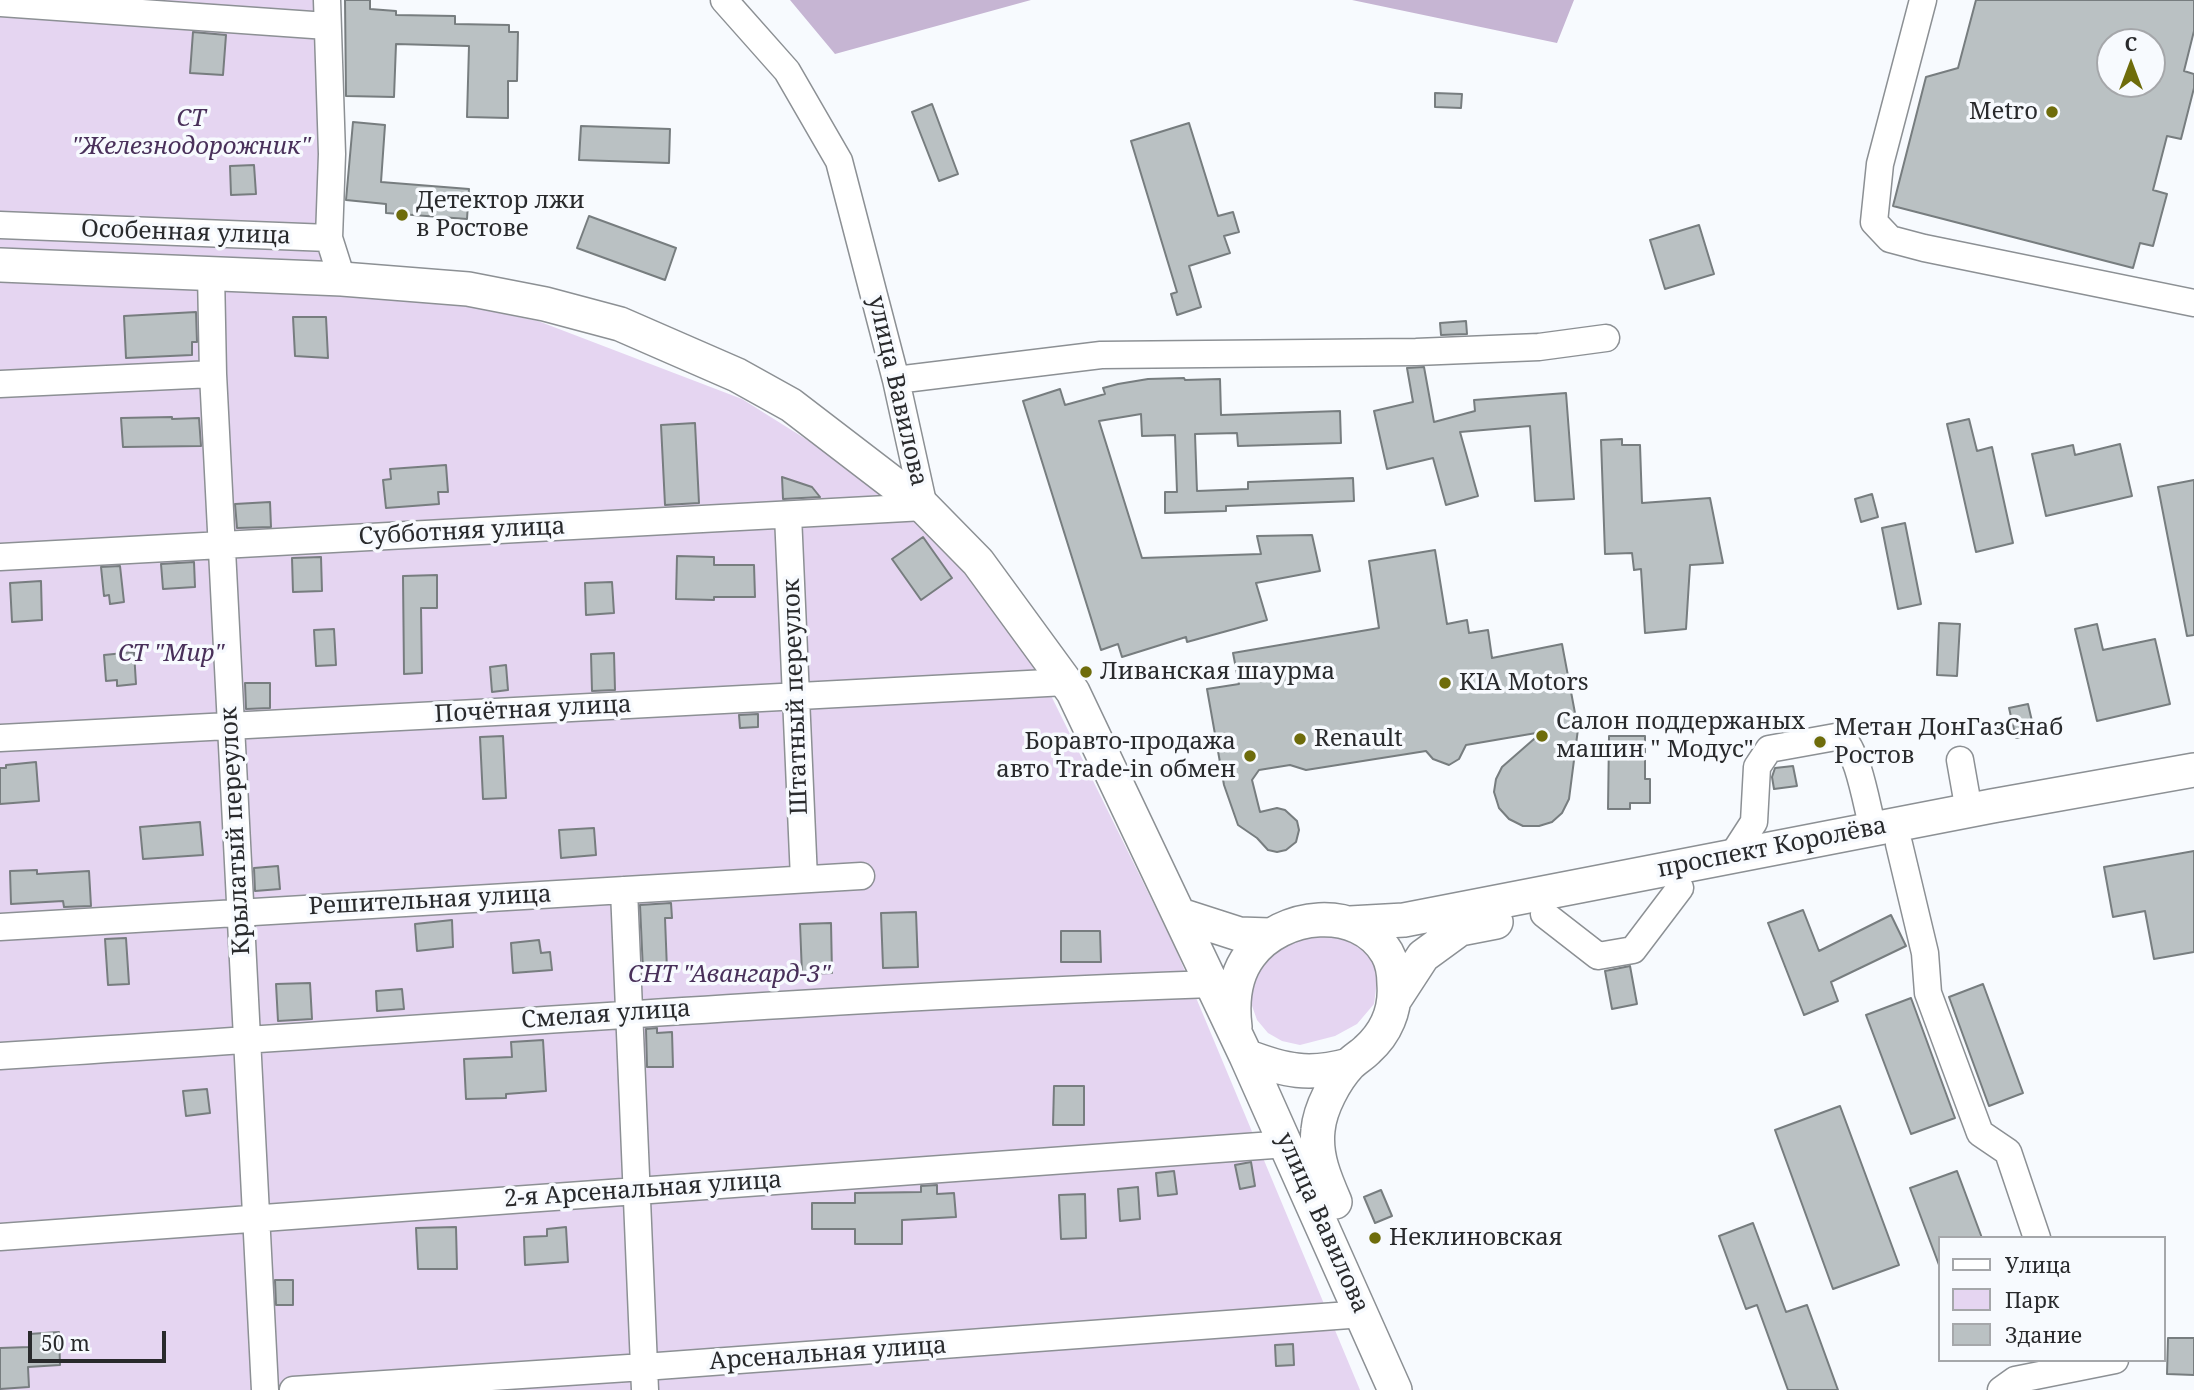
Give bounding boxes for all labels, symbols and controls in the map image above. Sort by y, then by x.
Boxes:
north arrow [2096,28,2166,98]
text: С [2125,31,2137,57]
place label: Metro [1969,98,2038,126]
marker: Metro [2044,104,2060,120]
park label: СТ "Железнодорожник" [71,105,311,161]
place label: Детектор лжи в Ростове [416,187,585,243]
marker: Детектор лжи в Ростове [394,207,410,223]
street label: Особенная улица [80,215,292,251]
street label: улица Вавилова [861,293,933,489]
street label: Субботняя улица [358,512,566,552]
street label: Штатный переулок [777,578,815,816]
park label: СТ "Мир" [118,640,224,668]
place label: Ливанская шаурма [1100,658,1335,686]
marker: Ливанская шаурма [1078,664,1094,680]
place label: KIA Motors [1459,669,1589,697]
marker: KIA Motors [1437,675,1453,691]
street label: Почётная улица [434,690,632,730]
street label: Крылатый переулок [215,706,257,956]
place label: Салон поддержаных машин " Модус" [1556,708,1805,764]
place label: Метан ДонГазСнаб Ростов [1834,714,2063,770]
place label: Renault [1314,725,1403,753]
place label: Боравто-продажа авто Trade-in обмен [996,728,1236,784]
marker: Салон поддержаных машин " Модус" [1534,728,1550,744]
marker: Renault [1292,731,1308,747]
marker: Метан ДонГазСнаб Ростов [1812,734,1828,750]
marker: Боравто-продажа авто Trade-in обмен [1242,748,1258,764]
street label: проспект Королёва [1655,812,1889,884]
street label: Решительная улица [308,880,552,922]
park label: СНТ "Авангард-3" [628,961,830,989]
street label: Смелая улица [520,995,692,1035]
street label: улица Вавилова [1269,1128,1375,1318]
street label: 2-я Арсенальная улица [503,1166,783,1214]
place label: Неклиновская [1389,1224,1563,1252]
marker: Неклиновская [1367,1230,1383,1246]
legend [1938,1236,2166,1362]
text: Улица [2005,1251,2072,1279]
text: Парк [2005,1286,2059,1314]
scale bar [32,1316,170,1360]
text: Здание [2005,1321,2082,1349]
text: 50 m [41,1329,90,1357]
street label: Арсенальная улица [708,1331,948,1377]

